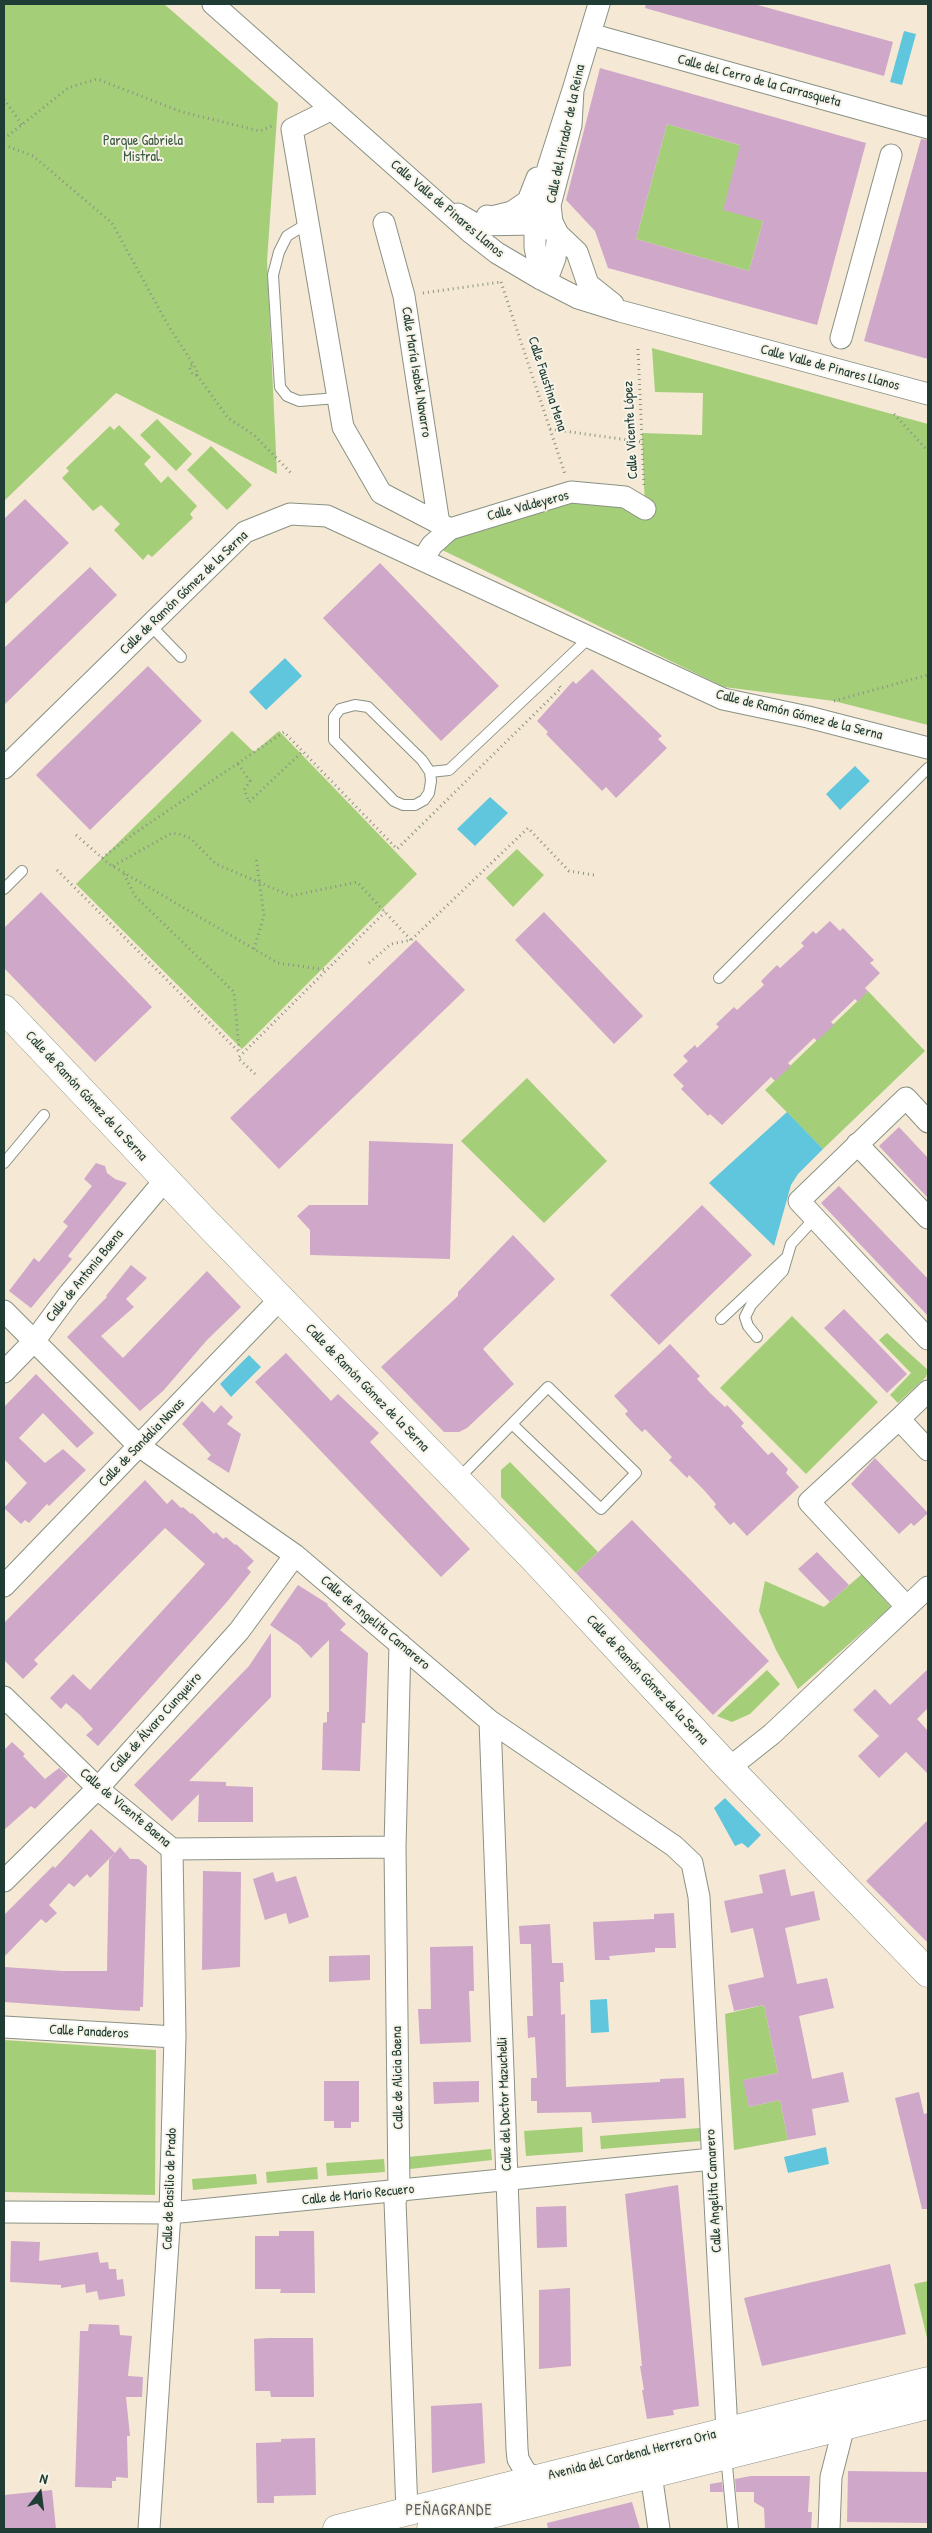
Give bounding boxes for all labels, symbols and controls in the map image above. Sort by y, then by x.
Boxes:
street label: Calle del Cerro de la Carrasqueta [676,51,842,111]
street label: Calle del Mirador de la Reina [543,63,589,205]
park label: Parque Gabriela Mistral. [103,133,183,166]
street label: Calle Valle de Pinares Llanos [387,156,507,262]
street label: Calle María Isabel Navarro [397,306,435,438]
street label: Calle Faustina Mena [524,335,570,433]
street label: Calle Valle de Pinares Llanos [759,341,901,395]
street label: Calle Vicente López [620,380,642,480]
street label: Calle Valdeyeros [485,487,571,525]
street label: Calle de Ramón Gómez de la Serna [117,527,251,659]
street label: Calle de Ramón Gómez de la Serna [714,686,884,744]
street label: Calle de Ramón Gómez de la Serna [21,1028,151,1164]
street label: Calle de Antonia Baena [43,1226,127,1326]
street label: Calle de Ramón Gómez de la Serna [301,1321,433,1455]
street label: Calle de Sandalia Navas [96,1395,188,1491]
street label: Calle de Angelita Camarero [317,1572,433,1674]
street label: Calle de Ramón Gómez de la Serna [582,1612,712,1748]
street label: Calle de Álvaro Cunqueiro [106,1669,206,1777]
street label: Calle de Vicente Baena [76,1765,174,1851]
street label: Calle Panaderos [49,2022,129,2042]
street label: Calle de Alicia Baena [389,2026,407,2130]
street label: Calle del Doctor Mazuchelli [494,2037,516,2171]
street label: Calle de Basilio de Prado [159,2128,181,2250]
street label: Calle Angelita Camarero [702,2129,726,2253]
street label: Calle de Mario Recuero [301,2181,415,2209]
street label: Avenida del Cardenal Herrera Oria [546,2426,718,2484]
north arrow [15,2468,65,2518]
text: N [38,2468,50,2488]
district label: PEÑAGRANDE [404,2501,494,2521]

